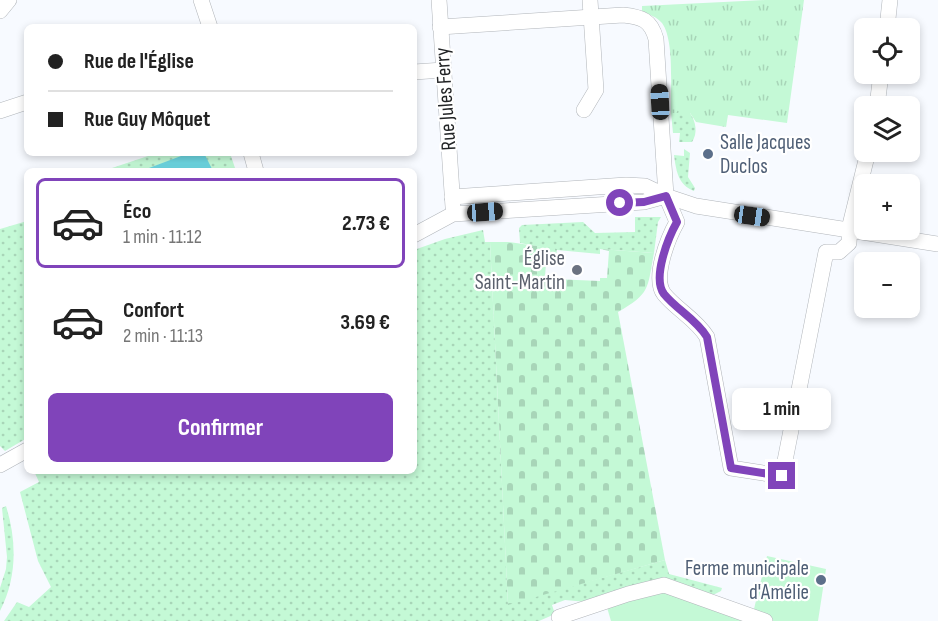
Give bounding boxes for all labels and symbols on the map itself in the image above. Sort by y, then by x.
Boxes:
street label: Rue Jules Ferry [429,47,462,151]
car [650,84,670,120]
place label: Salle Jacques Duclos [720,130,811,179]
marker: Salle Jacques Duclos [701,147,715,161]
route start [606,189,633,216]
car [466,202,504,222]
car [733,205,771,227]
place label: Église Saint-Martin [475,246,565,295]
marker: Église Saint-Martin [570,263,584,277]
callout: 1 min [732,389,832,431]
route end [768,462,795,489]
place label: Ferme municipale d'Amélie [685,556,809,605]
marker: Ferme municipale d'Amélie [814,573,828,587]

